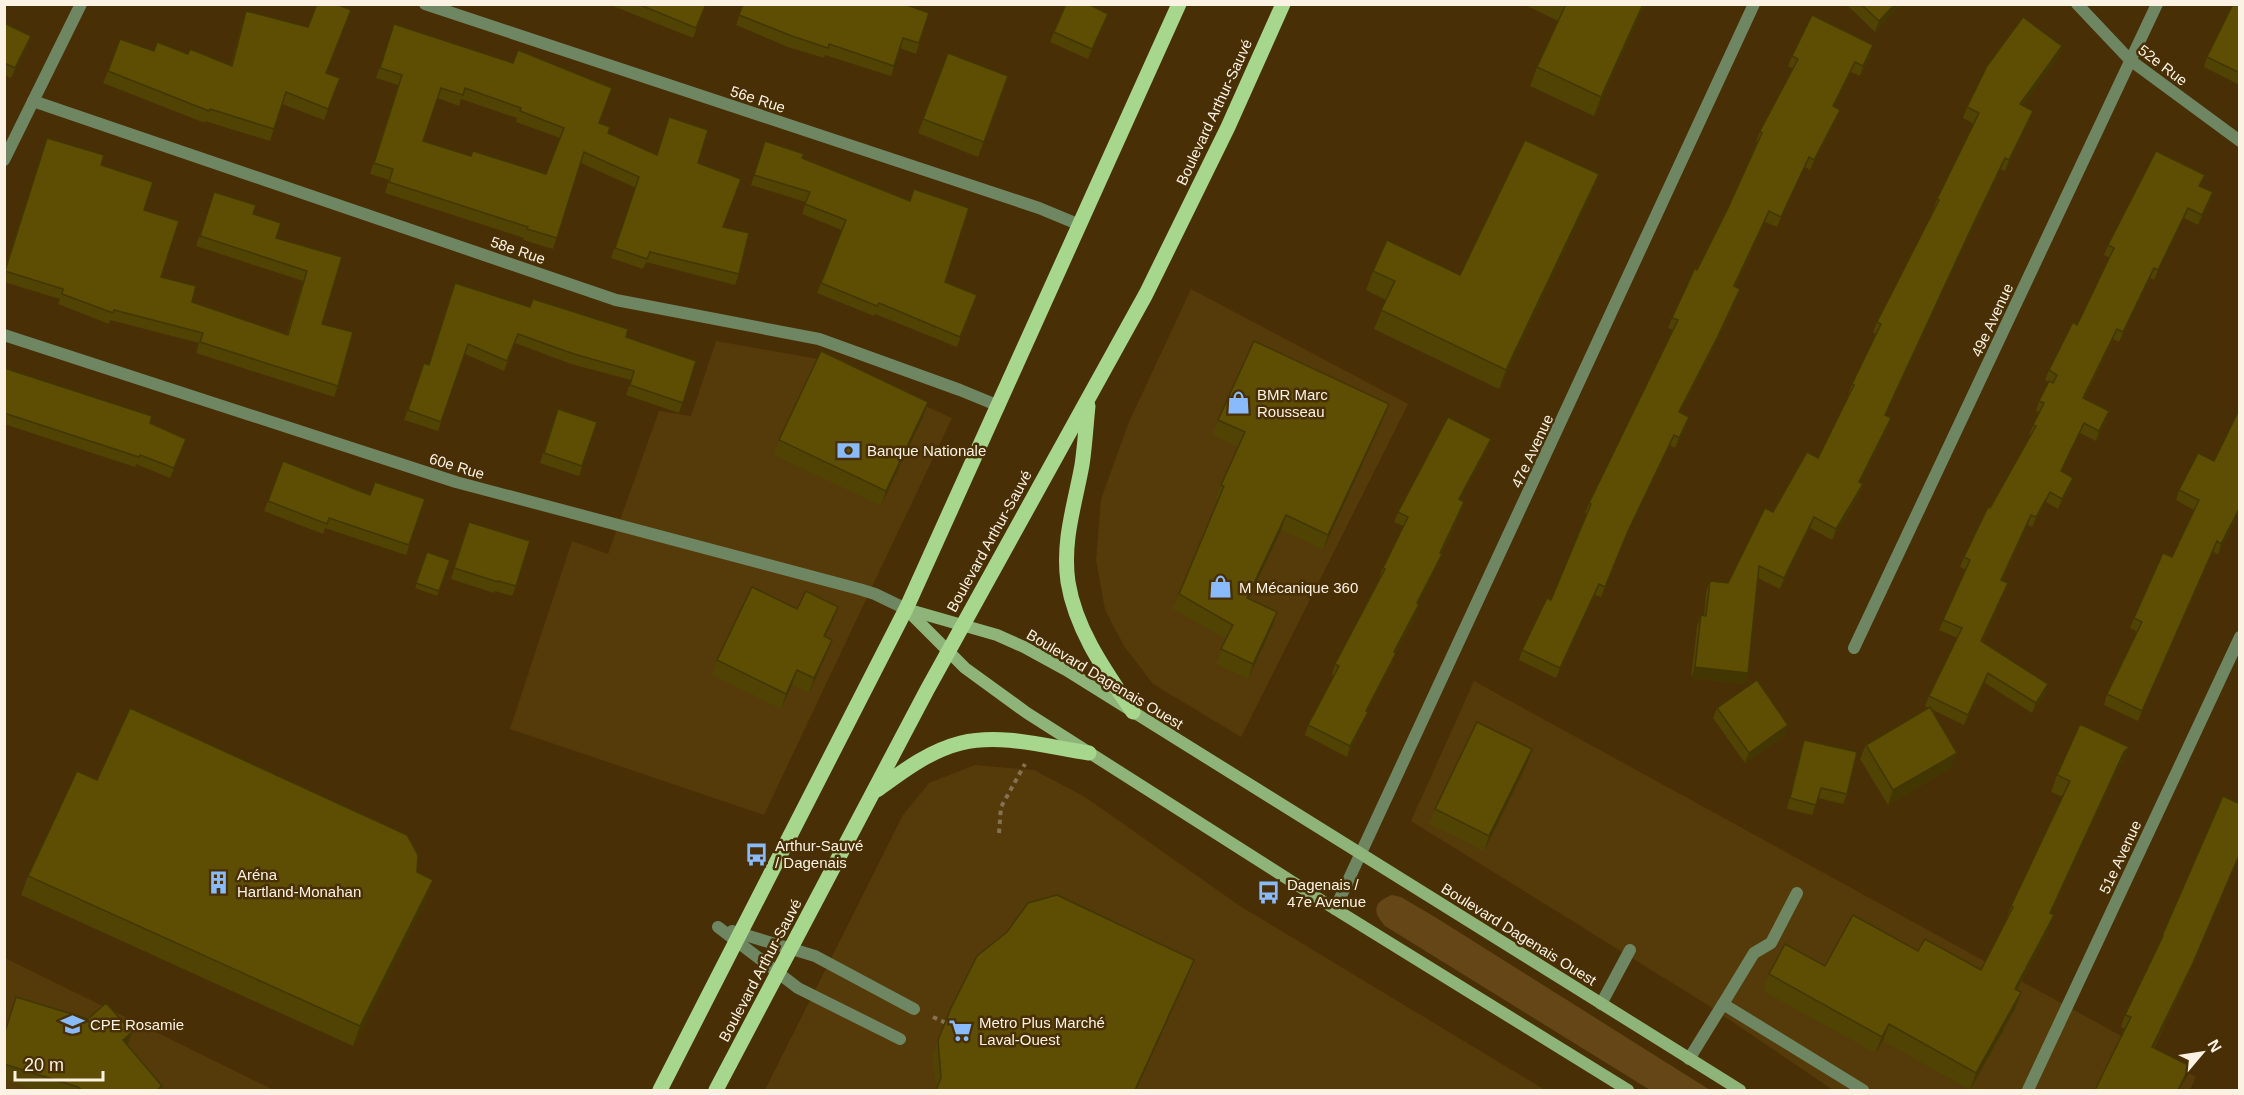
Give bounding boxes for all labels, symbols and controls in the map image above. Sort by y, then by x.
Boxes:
street label: Boulevard Arthur-Sauvé [1173,36,1255,188]
street label: 52e Rue [2135,41,2191,89]
street label: 56e Rue [728,82,788,116]
street label: 58e Rue [488,233,548,267]
street label: 49e Avenue [1968,281,2016,359]
place label: BMR Marc Rousseau [1257,386,1328,420]
shop icon: BMR Marc Rousseau [1226,390,1252,416]
street label: 47e Avenue [1508,412,1556,490]
bank icon: Banque Nationale [836,437,862,463]
place label: Banque Nationale [867,442,986,459]
street label: 60e Rue [427,450,487,482]
street label: Boulevard Arthur-Sauvé [943,467,1035,615]
shop icon: M Mécanique 360 [1208,574,1234,600]
place label: M Mécanique 360 [1239,579,1358,596]
street label: Boulevard Dagenais Ouest [1024,626,1187,733]
street label: 51e Avenue [2096,818,2144,896]
place label: Arthur-Sauvé / Dagenais [775,837,863,871]
bus stop icon: Arthur-Sauvé / Dagenais [744,841,770,867]
place label: Aréna Hartland-Monahan [237,866,361,900]
building icon: Aréna Hartland-Monahan [206,870,232,896]
place label: Dagenais / 47e Avenue [1287,876,1366,910]
street label: Boulevard Dagenais Ouest [1438,879,1600,989]
bus stop icon: Dagenais / 47e Avenue [1256,880,1282,906]
street label: Boulevard Arthur-Sauvé [715,896,805,1044]
school or university icon: CPE Rosamie [59,1011,85,1037]
place label: Metro Plus Marché Laval-Ouest [979,1014,1105,1048]
place label: CPE Rosamie [90,1016,184,1033]
supermarket icon: Metro Plus Marché Laval-Ouest [948,1018,974,1044]
north arrow [2172,1023,2232,1083]
text: N [2204,1037,2225,1055]
scale bar [15,1044,104,1082]
text: 20 m [24,1055,64,1075]

